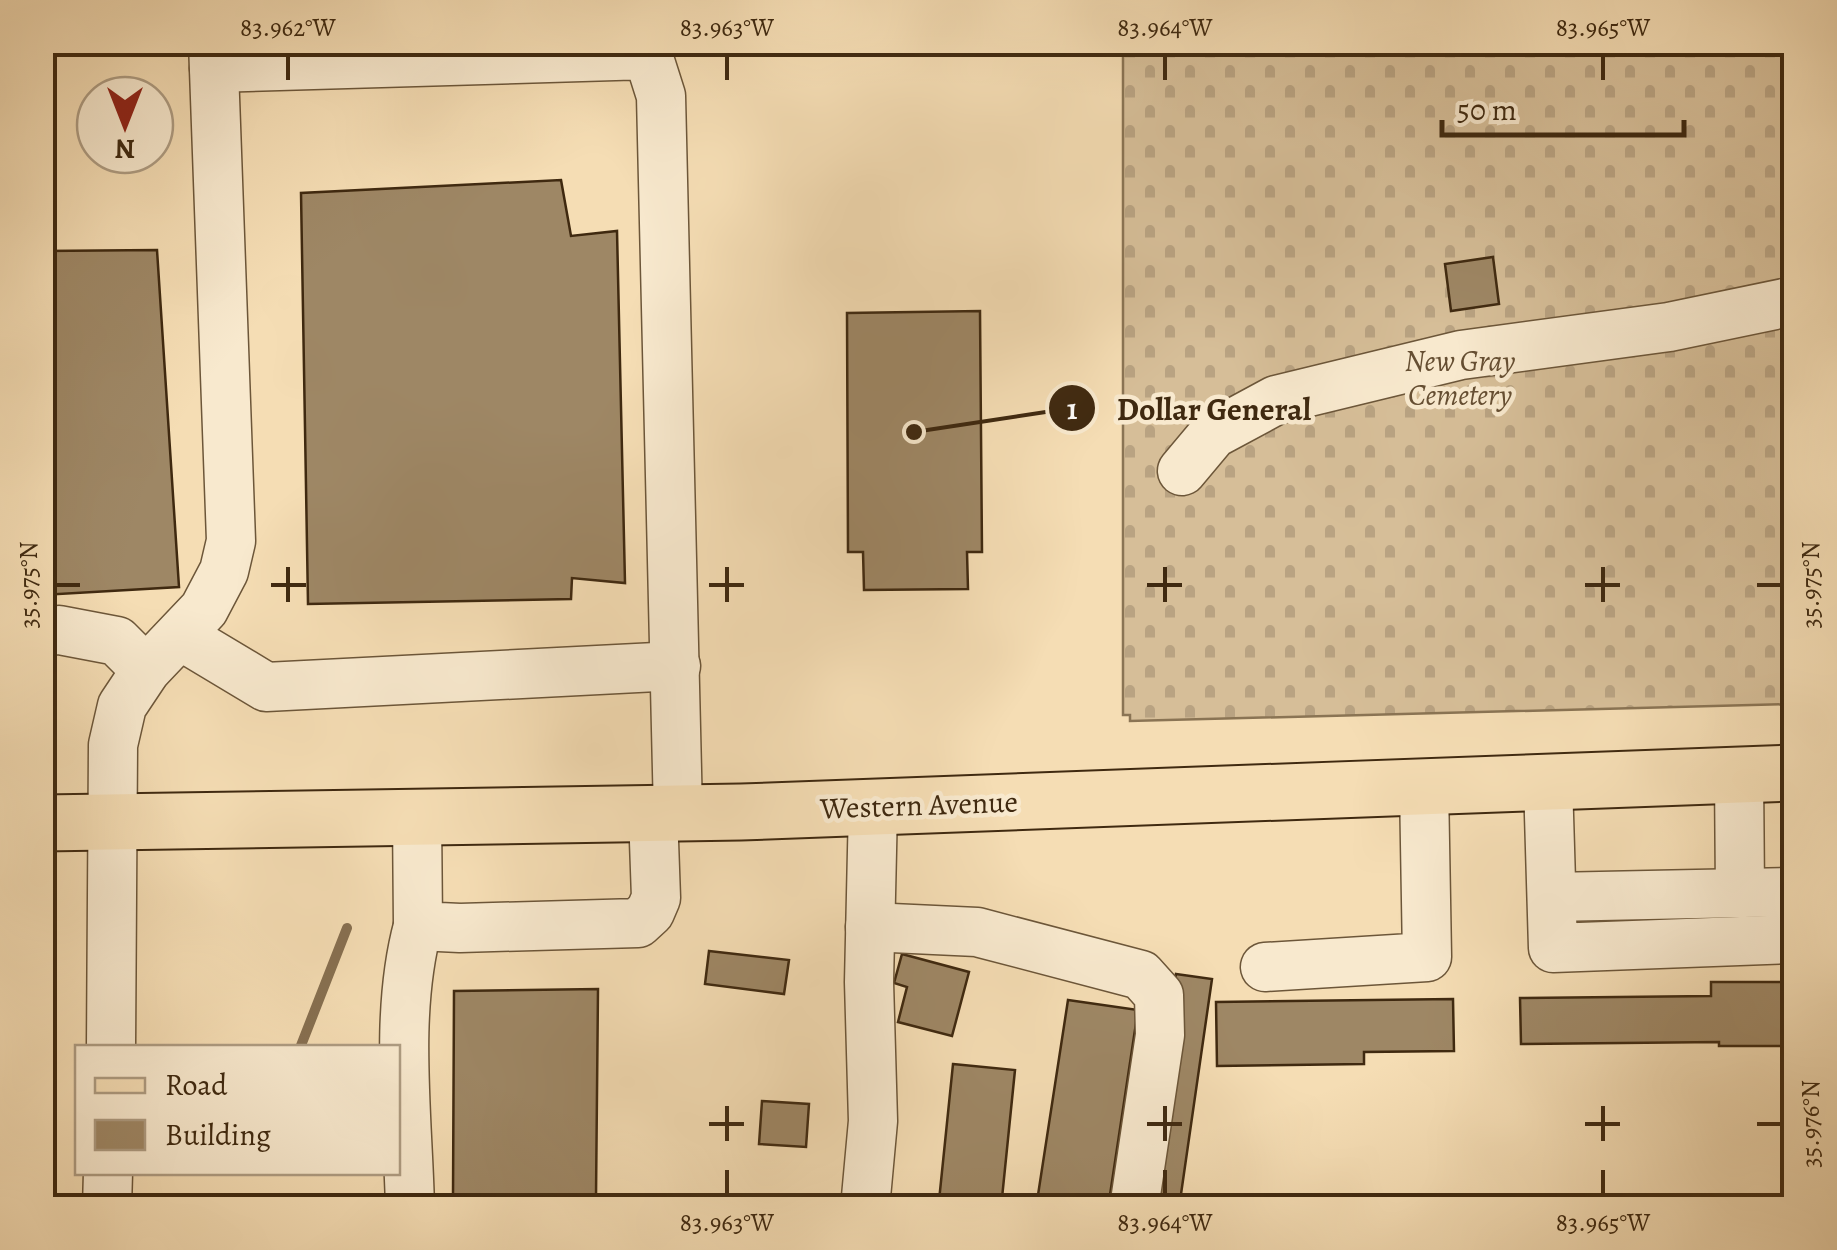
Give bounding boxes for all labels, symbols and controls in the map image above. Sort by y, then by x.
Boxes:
text: 83.962°W [240,11,337,45]
text: 83.963°W [680,11,775,45]
text: 83.964°W [1117,11,1213,45]
text: 83.965°W [1556,11,1651,45]
north arrow [75,75,175,175]
scale bar [1442,75,1684,137]
text: 50 m [1457,90,1517,130]
text: N [115,130,135,168]
park label: New Gray Cemetery [1405,341,1515,415]
callout: Dollar General [1047,377,1331,439]
text: Dollar General [1117,387,1312,431]
text: 1 [1067,389,1078,429]
text: 35.975°N [12,542,46,628]
text: 35.975°N [1794,542,1828,628]
street label: Western Avenue [818,782,1019,828]
legend [75,1045,400,1175]
text: Road [165,1065,228,1105]
text: 35.976°N [1794,1080,1828,1168]
text: Building [165,1115,271,1155]
text: 83.963°W [680,1206,775,1240]
text: 83.964°W [1117,1206,1213,1240]
text: 83.965°W [1556,1206,1651,1240]

